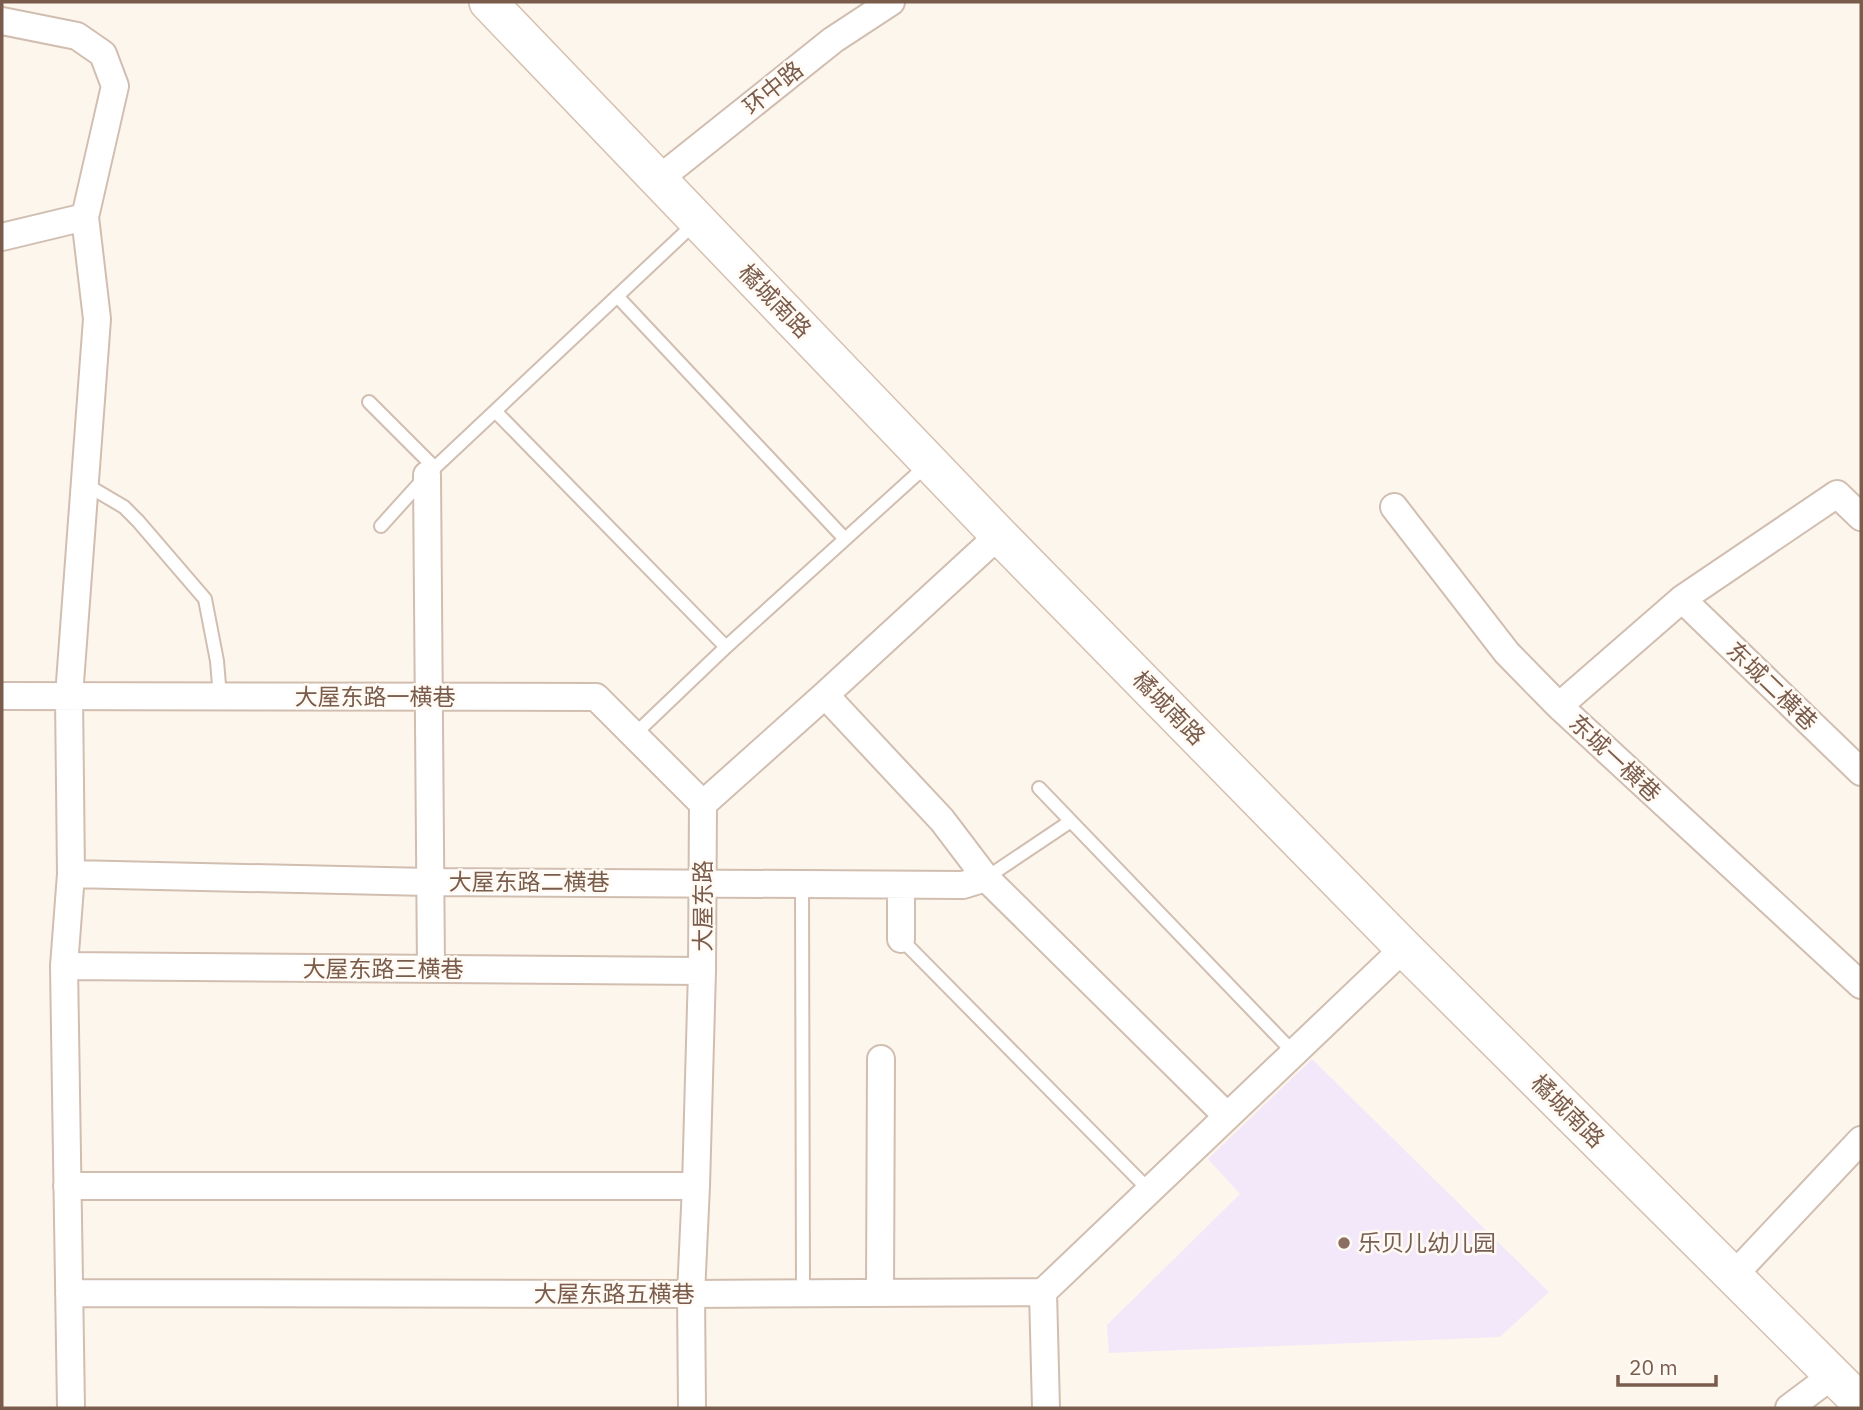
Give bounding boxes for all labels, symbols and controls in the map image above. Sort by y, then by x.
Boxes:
street label: 环中路 [736,54,809,121]
street label: 橘城南路 [733,257,818,344]
street label: 东城二横巷 [1721,635,1824,736]
street label: 橘城南路 [1127,664,1212,751]
street label: 大屋东路一横巷 [295,681,456,711]
street label: 东城一横巷 [1563,707,1668,807]
street label: 大屋东路 [687,860,717,952]
street label: 大屋东路二横巷 [449,866,610,896]
street label: 大屋东路三横巷 [303,953,464,983]
street label: 橘城南路 [1526,1067,1612,1153]
place label: 乐贝儿幼儿园 [1358,1227,1496,1257]
marker: 乐贝儿幼儿园 [1336,1235,1352,1251]
street label: 大屋东路五横巷 [534,1278,695,1308]
scale bar [1618,1344,1716,1388]
text: 20 m [1629,1353,1678,1381]

